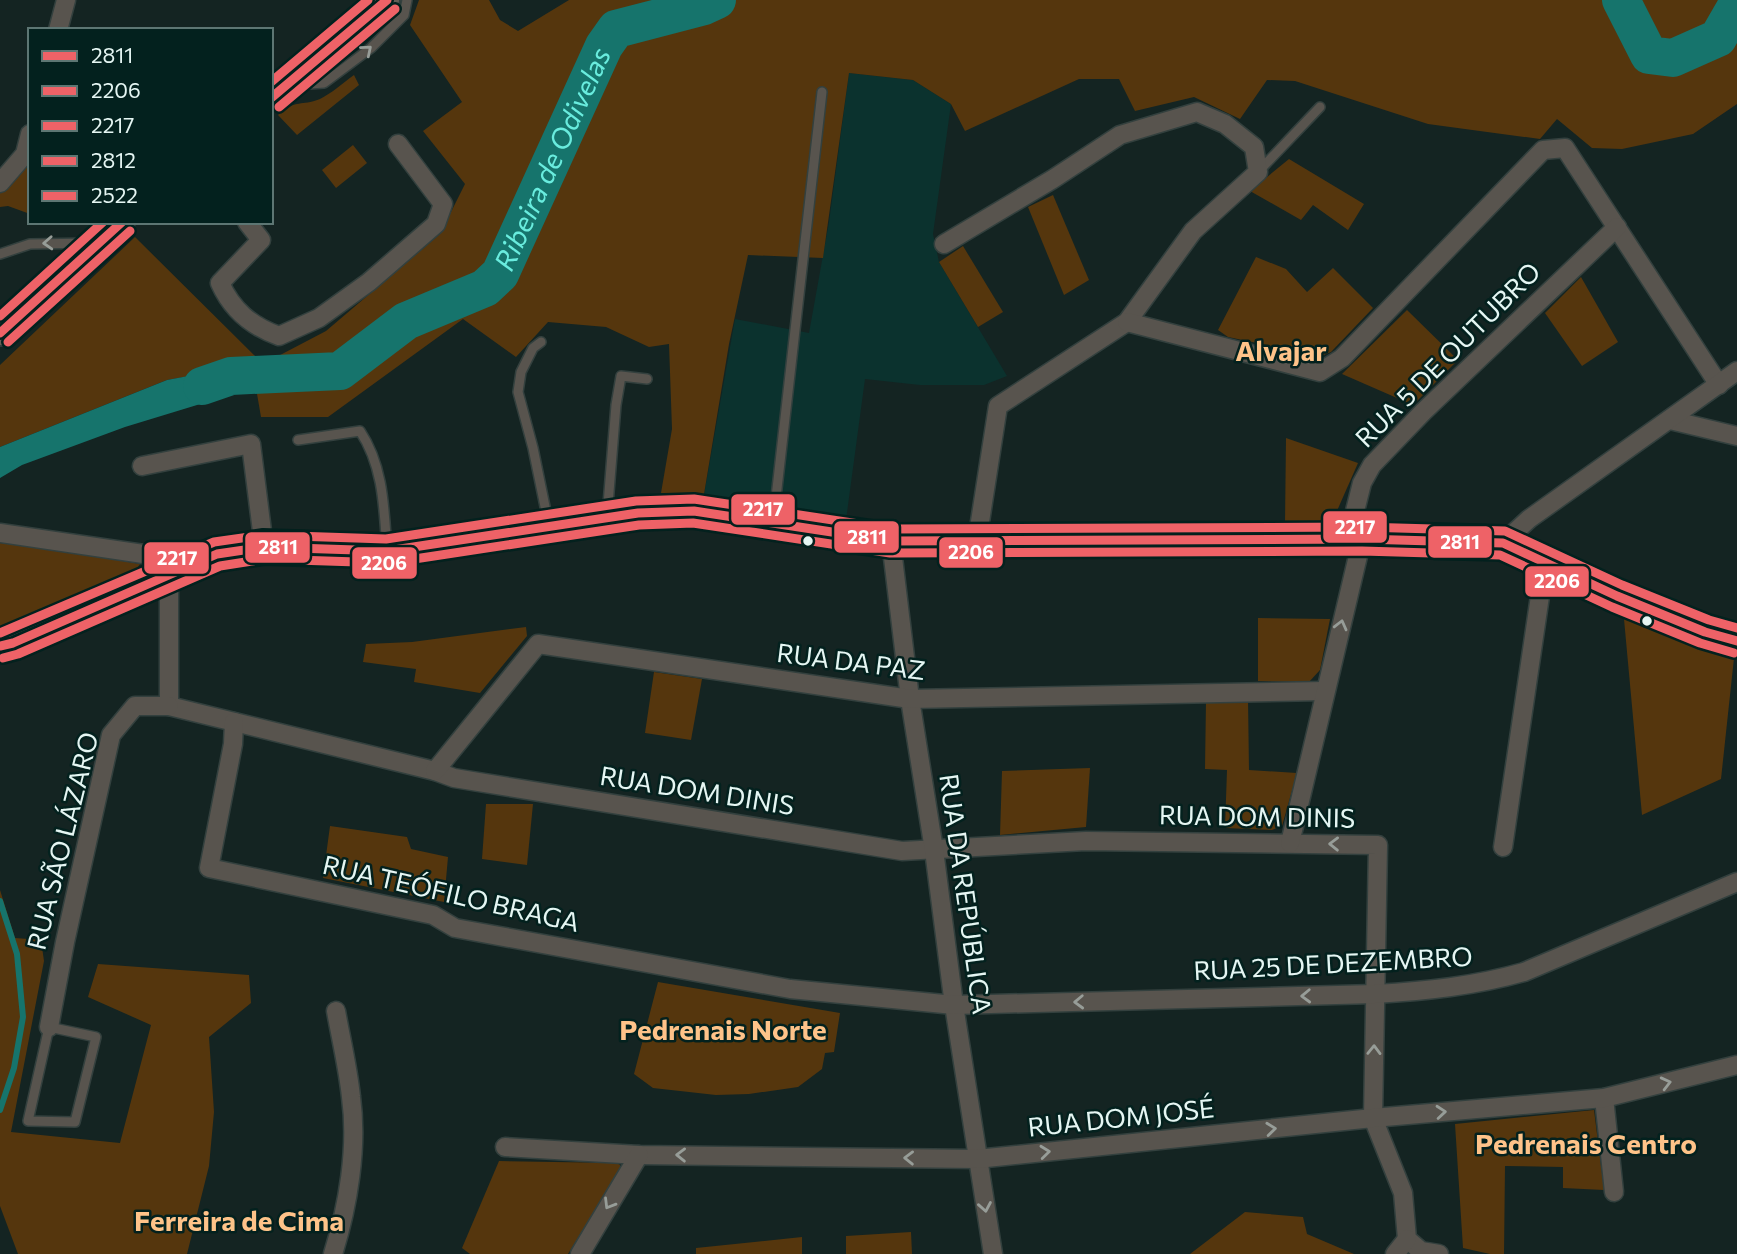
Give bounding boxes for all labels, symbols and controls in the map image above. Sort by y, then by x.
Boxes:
legend [28,28,273,224]
text: 2811 [91,42,133,67]
water label: Ribeira de Odivelas [486,42,617,276]
one-way arrow [359,46,372,58]
text: 2206 [91,77,141,102]
text: 2217 [91,112,134,137]
text: 2812 [91,147,136,172]
text: 2522 [91,182,138,207]
one-way arrow [42,236,53,251]
street label: RUA 5 DE OUTUBRO [1348,255,1546,453]
district label: Alvajar [1235,333,1327,367]
line badge: 2217 [730,493,796,526]
text: 2217 [743,497,783,520]
line badge: 2217 [1322,510,1388,544]
text: 2217 [1335,515,1375,538]
line badge: 2811 [833,520,900,554]
text: 2811 [847,525,887,548]
line badge: 2811 [1427,525,1493,559]
text: 2811 [1440,530,1480,553]
line badge: 2811 [244,531,311,564]
unlabelled marker [801,534,815,548]
text: 2811 [258,535,298,558]
line badge: 2206 [938,536,1004,569]
text: 2206 [948,540,994,563]
line badge: 2217 [143,541,210,575]
text: 2217 [157,546,197,569]
line badge: 2206 [351,546,418,580]
text: 2206 [361,551,407,574]
line badge: 2206 [1524,565,1590,598]
text: 2206 [1534,569,1580,592]
unlabelled marker [1640,614,1654,628]
one-way arrow [1333,619,1347,631]
street label: RUA DA PAZ [775,636,927,685]
street label: RUA SÃO LÁZARO [20,729,104,953]
street label: RUA DOM DINIS [598,759,797,820]
street label: RUA DA REPÚBLICA [934,772,999,1016]
street label: RUA DOM DINIS [1159,798,1355,833]
one-way arrow [1328,836,1339,852]
street label: RUA TEÓFILO BRAGA [320,848,583,937]
street label: RUA 25 DE DEZEMBRO [1193,940,1473,985]
one-way arrow [1301,988,1312,1003]
one-way arrow [1073,994,1084,1009]
district label: Pedrenais Norte [619,1012,827,1046]
one-way arrow [1366,1044,1382,1054]
one-way arrow [1660,1077,1672,1091]
street label: RUA DOM JOSÉ [1026,1091,1216,1142]
one-way arrow [1436,1105,1447,1120]
one-way arrow [1265,1121,1277,1136]
district label: Pedrenais Centro [1475,1126,1697,1160]
one-way arrow [1040,1145,1051,1160]
one-way arrow [675,1147,686,1163]
one-way arrow [903,1150,913,1166]
one-way arrow [605,1197,618,1210]
one-way arrow [977,1201,992,1213]
district label: Ferreira de Cima [134,1203,344,1237]

